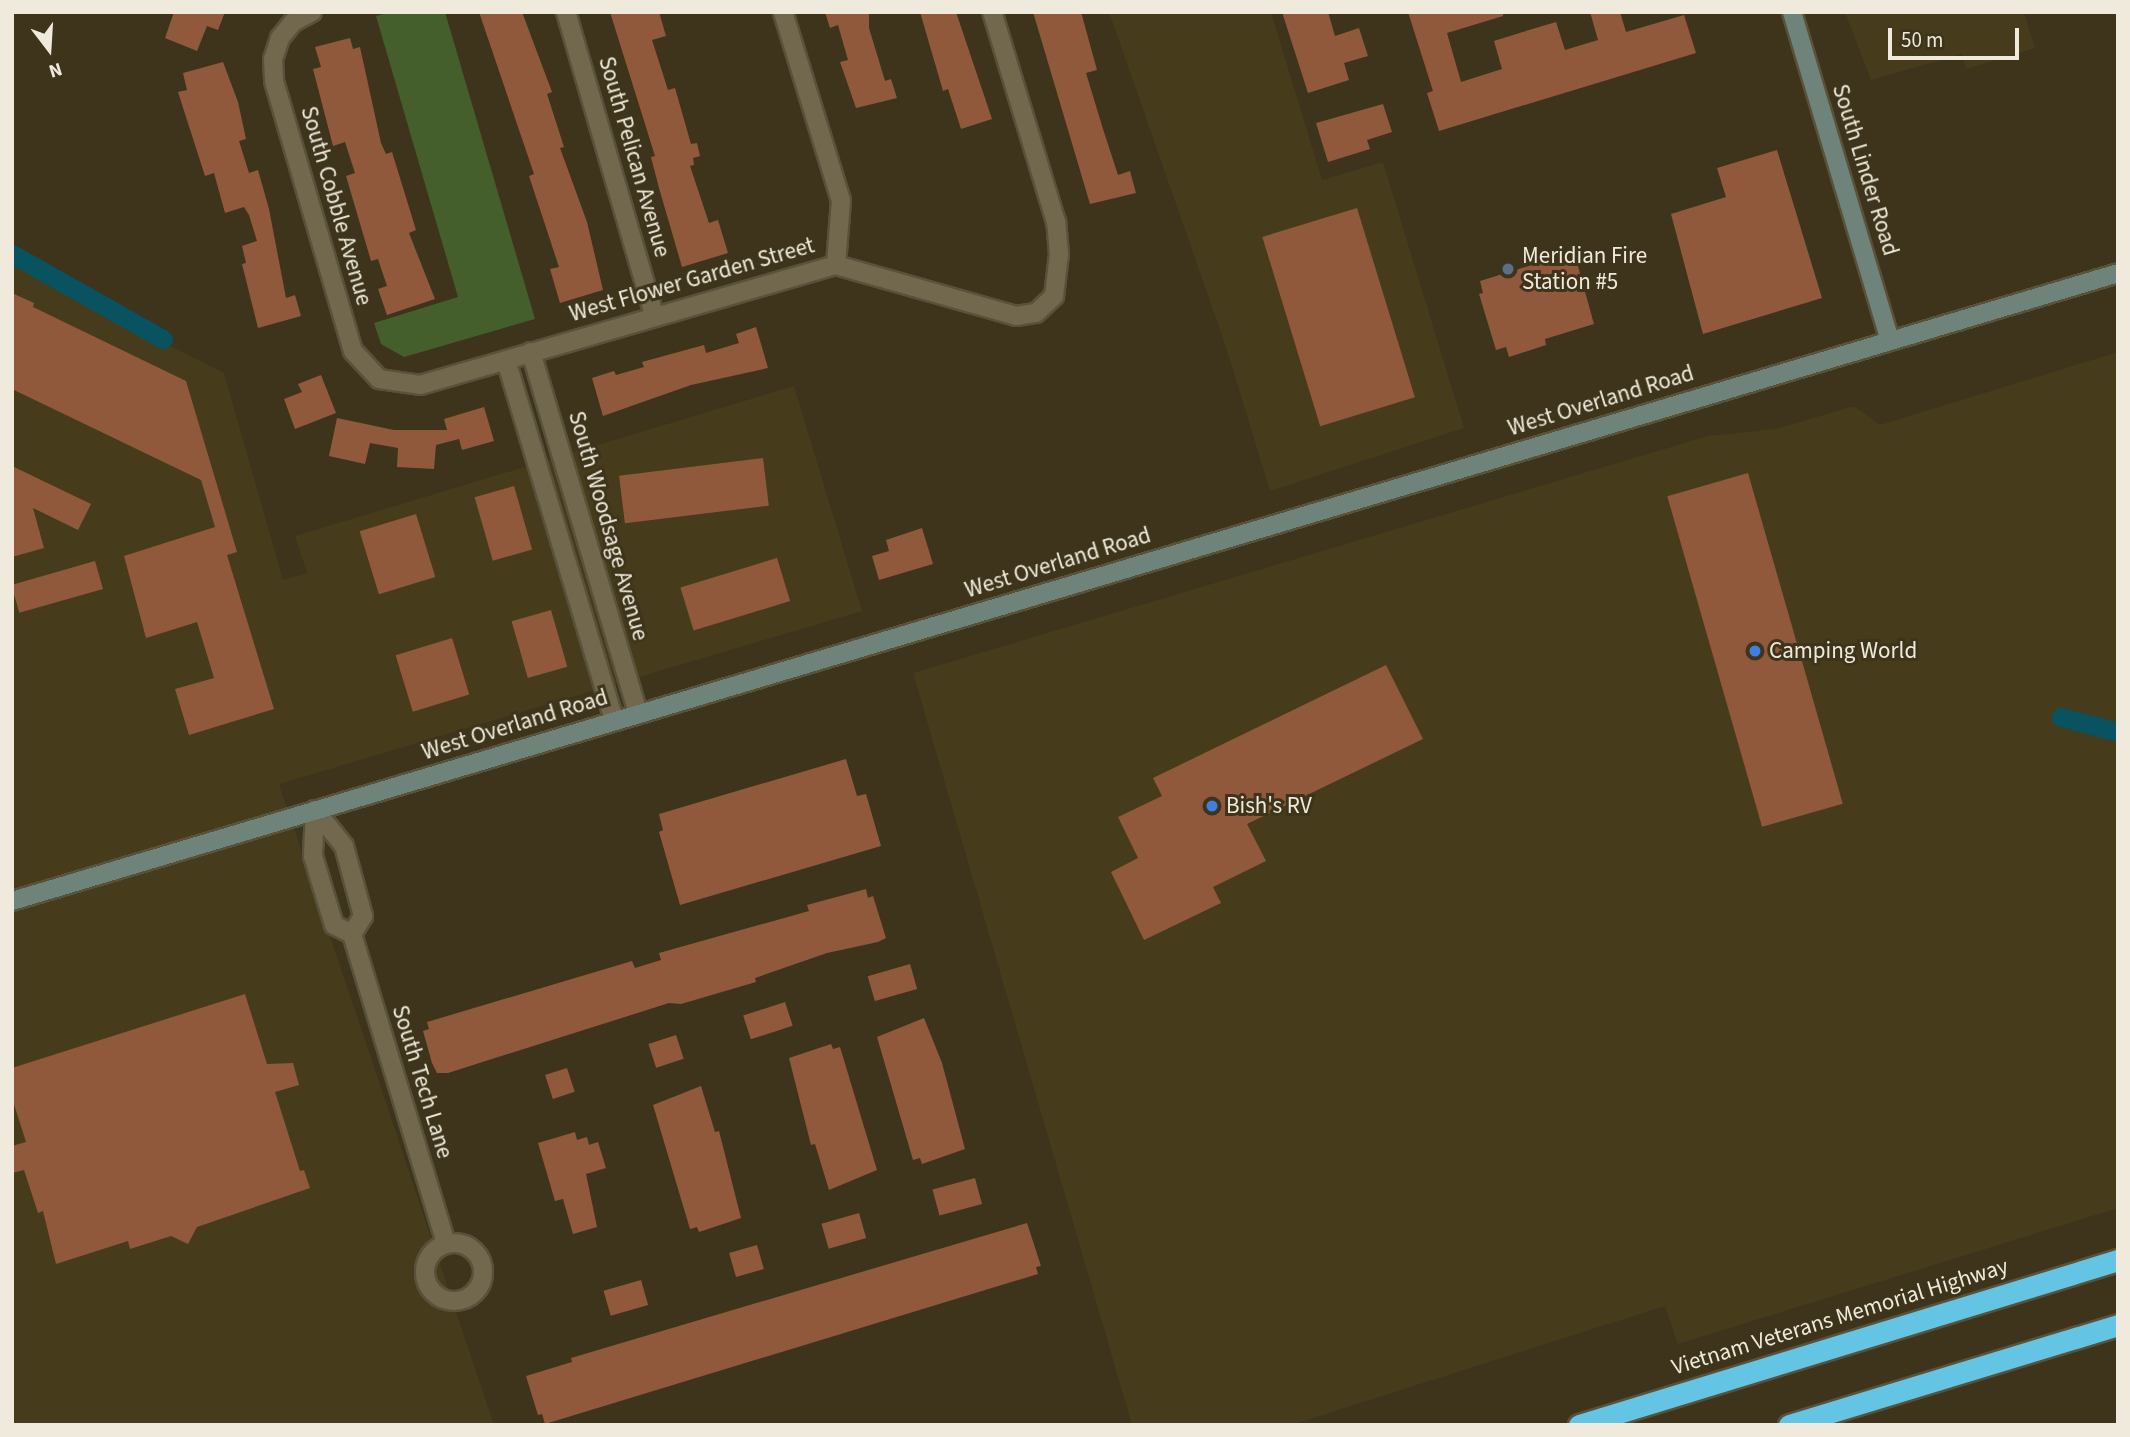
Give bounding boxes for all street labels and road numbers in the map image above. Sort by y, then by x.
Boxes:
street label: South Pelican Avenue [592,53,676,261]
street label: South Linder Road [1826,81,1904,259]
street label: South Cobble Avenue [294,103,378,309]
street label: West Flower Garden Street [566,232,818,328]
street label: West Overland Road [1505,360,1697,442]
street label: South Woodsage Avenue [562,408,654,644]
street label: West Overland Road [962,522,1154,604]
street label: West Overland Road [419,684,611,766]
street label: South Tech Lane [386,1002,458,1162]
street label: Vietnam Veterans Memorial Highway [1668,1253,2012,1381]

